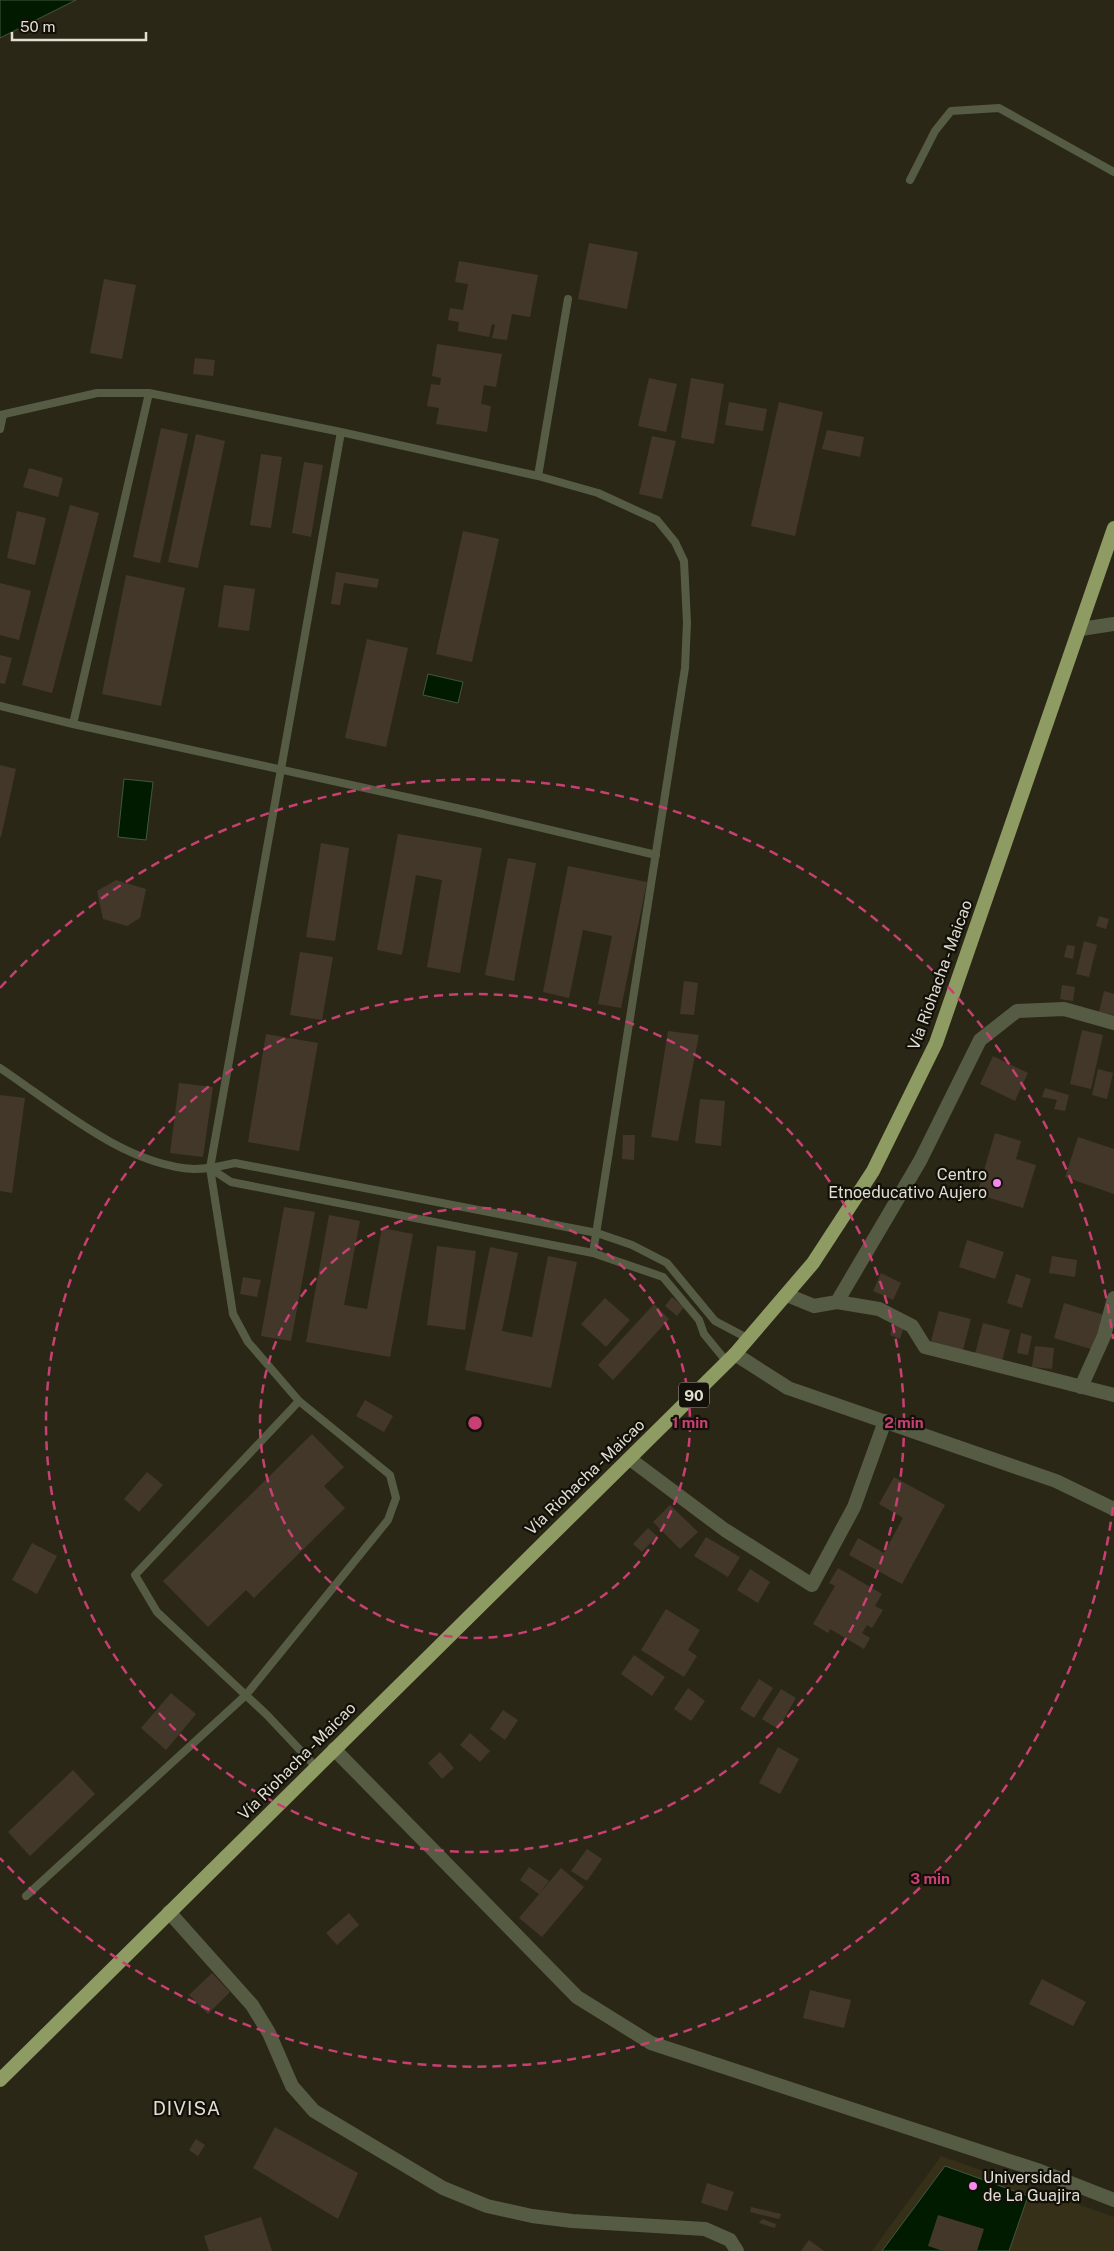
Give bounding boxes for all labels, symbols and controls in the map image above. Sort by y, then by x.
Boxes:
scale bar [12,10,146,42]
text: 50 m [20,18,55,35]
street label: Vía Riohacha - Maicao [904,897,976,1053]
place label: Centro Etnoeducativo Aujero [828,1165,987,1202]
marker: Centro Etnoeducativo Aujero [991,1177,1003,1189]
road number: 90 [679,1382,709,1408]
centre of rings [466,1414,484,1432]
text: 1 min [672,1414,708,1431]
text: 2 min [884,1414,924,1431]
street label: Vía Riohacha - Maicao [521,1415,649,1539]
street label: Vía Riohacha - Maicao [234,1698,360,1824]
text: 3 min [910,1870,950,1887]
district label: DIVISA [153,2097,221,2119]
place label: Universidad de La Guajira [983,2168,1080,2205]
marker: Universidad de La Guajira [967,2180,979,2192]

